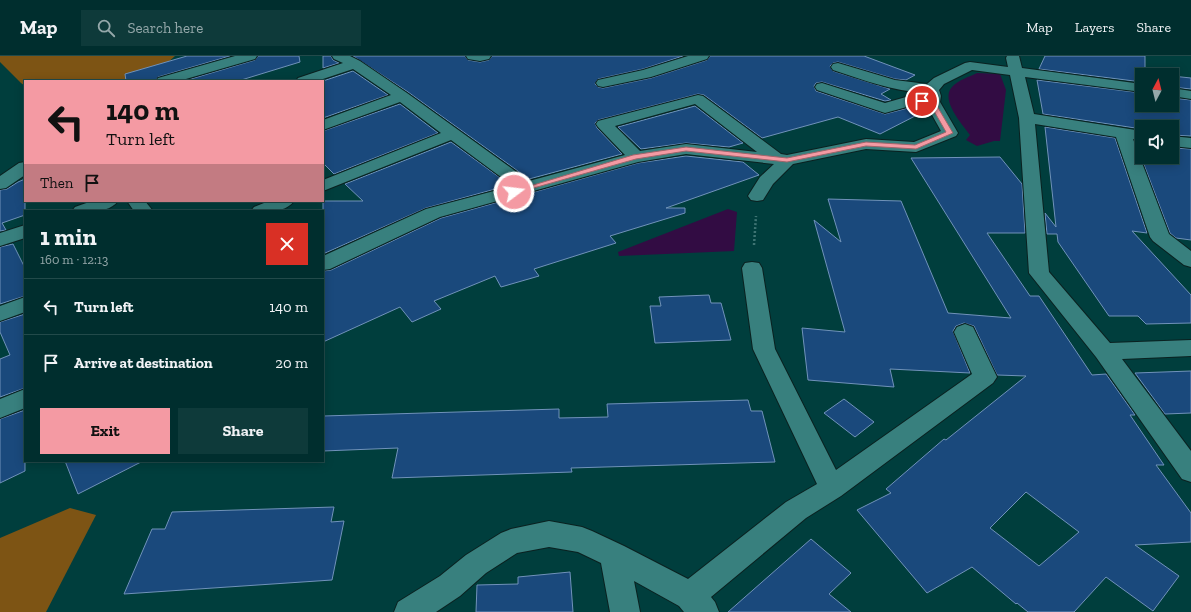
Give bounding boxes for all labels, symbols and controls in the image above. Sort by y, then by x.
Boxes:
search box [81,10,361,46]
text: Map [20,16,57,39]
icon: search [95,17,117,39]
text: Search here [127,19,203,37]
text: Map [1026,19,1053,36]
text: Layers [1075,19,1114,36]
text: Share [1136,19,1171,36]
north arrow [1135,68,1179,112]
map controls [1135,68,1179,164]
pin [905,84,939,118]
icon: arrive [911,90,933,112]
text: 140 m [106,94,179,127]
icon: left [40,96,92,148]
button: sound [1135,120,1179,164]
text: Turn left [106,128,175,150]
position arrow [493,171,535,213]
icon: arrive [81,172,103,194]
text: Then [40,174,73,192]
text: 1 min [40,222,97,251]
button: close [266,223,308,265]
text: 160 m · 12:13 [40,252,108,267]
icon: left [40,296,62,318]
text: Turn left [74,298,134,316]
text: 140 m [269,298,308,316]
icon: arrive [40,352,62,374]
text: Arrive at destination [74,354,213,372]
text: 20 m [275,354,308,372]
button: Exit [40,408,170,454]
button: Share [178,408,308,454]

